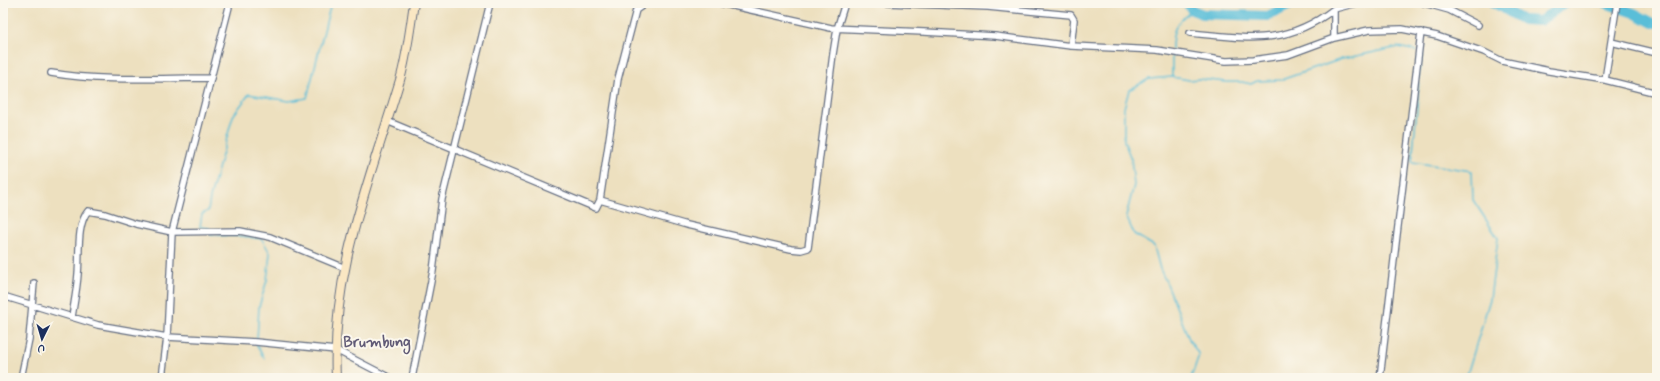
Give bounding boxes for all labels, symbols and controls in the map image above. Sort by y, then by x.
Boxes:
north arrow [22,319,62,359]
district label: Brumbung [343,333,411,355]
text: U [37,341,45,355]

